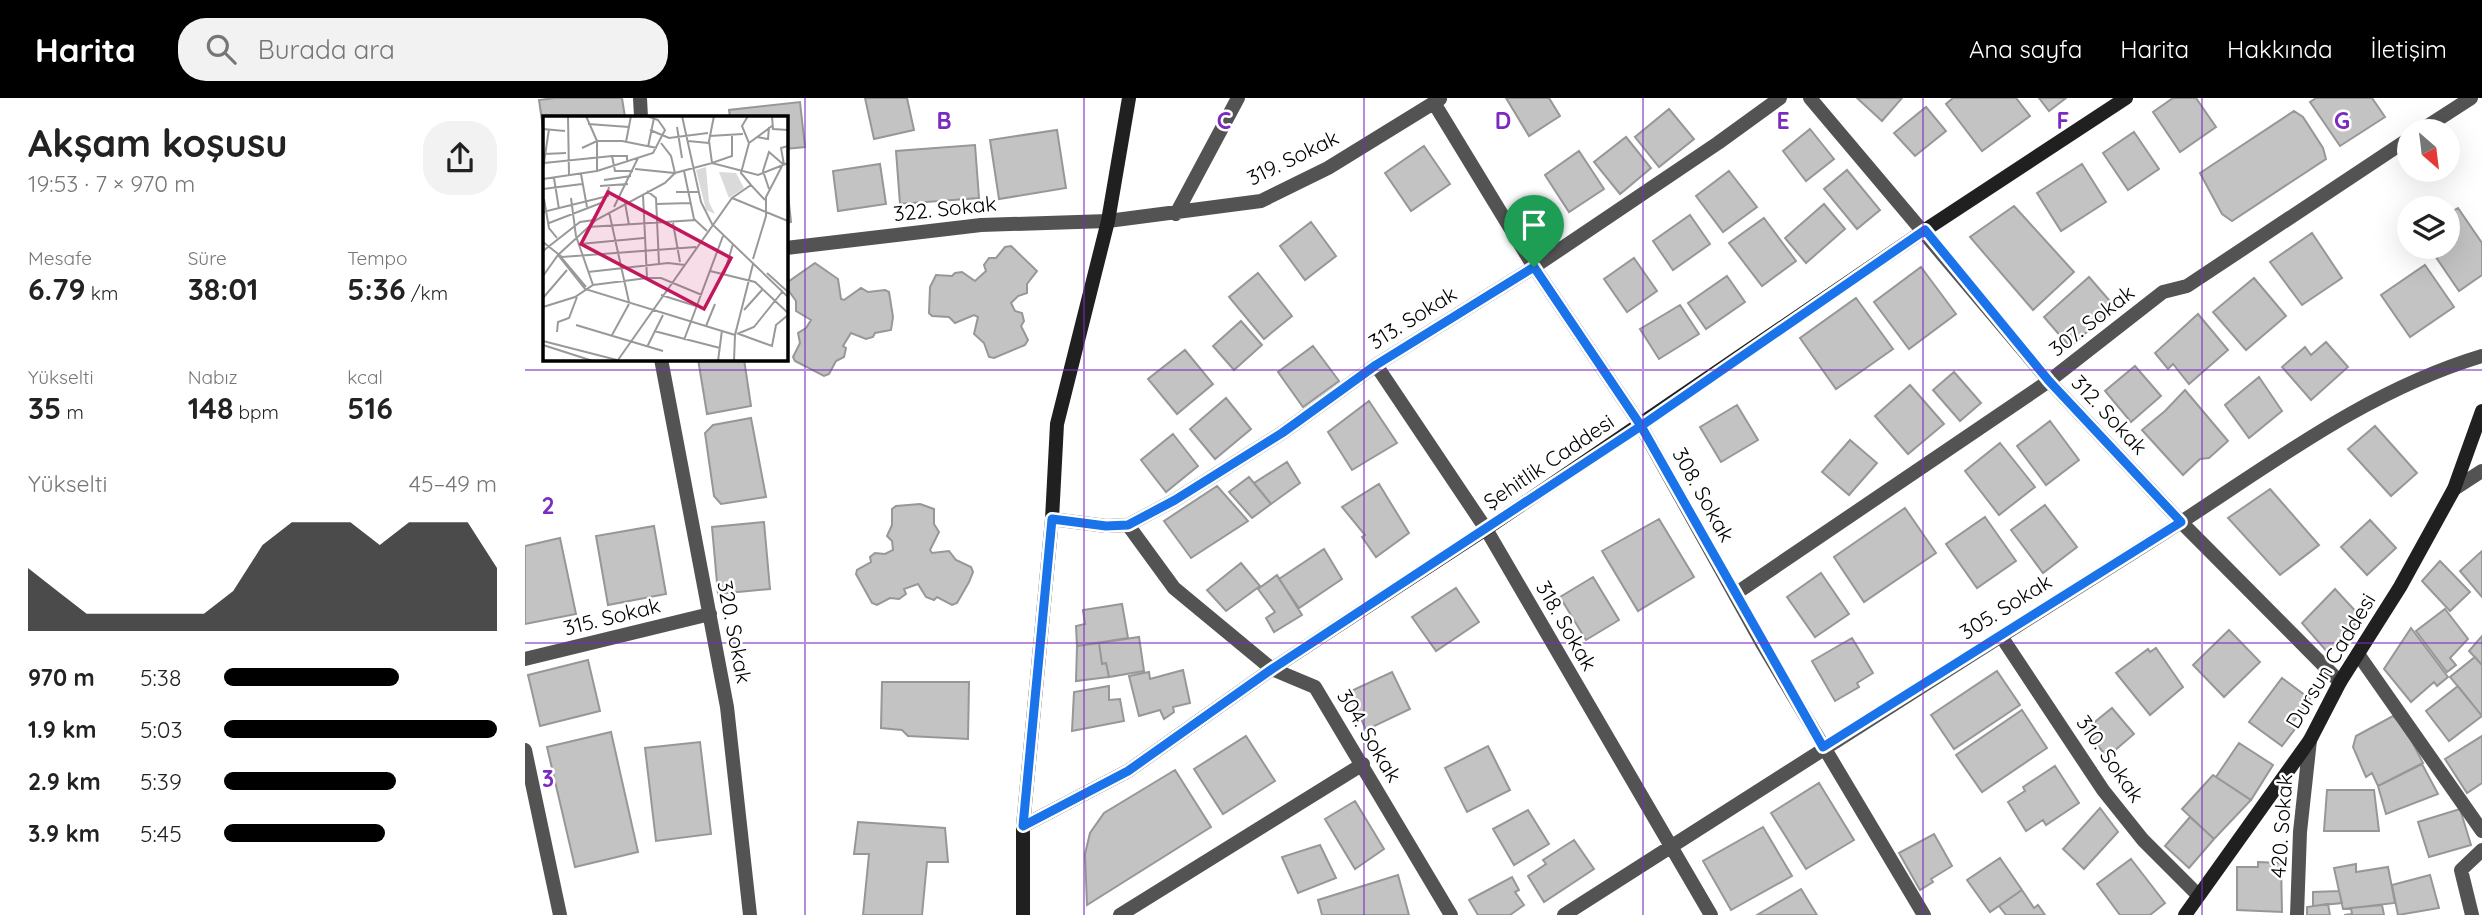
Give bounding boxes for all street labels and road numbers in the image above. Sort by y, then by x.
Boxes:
street label: 319. Sokak [1242,124,1343,190]
street label: 322. Sokak [892,190,998,226]
street label: 307. Sokak [2044,279,2139,362]
street label: 313. Sokak [1364,280,1461,354]
street label: 312. Sokak [2066,369,2153,460]
street label: Şehitlik Caddesi [1478,408,1619,514]
street label: 308. Sokak [1667,443,1740,546]
street label: 305. Sokak [1955,568,2056,645]
street label: 318. Sokak [1531,576,1603,675]
street label: 320. Sokak [712,578,758,685]
street label: Dursun Caddesi [2280,588,2381,733]
street label: 315. Sokak [561,591,663,641]
street label: 304. Sokak [1332,684,1408,787]
street label: 310. Sokak [2071,710,2150,807]
street label: 420. Sokak [2264,773,2298,879]

